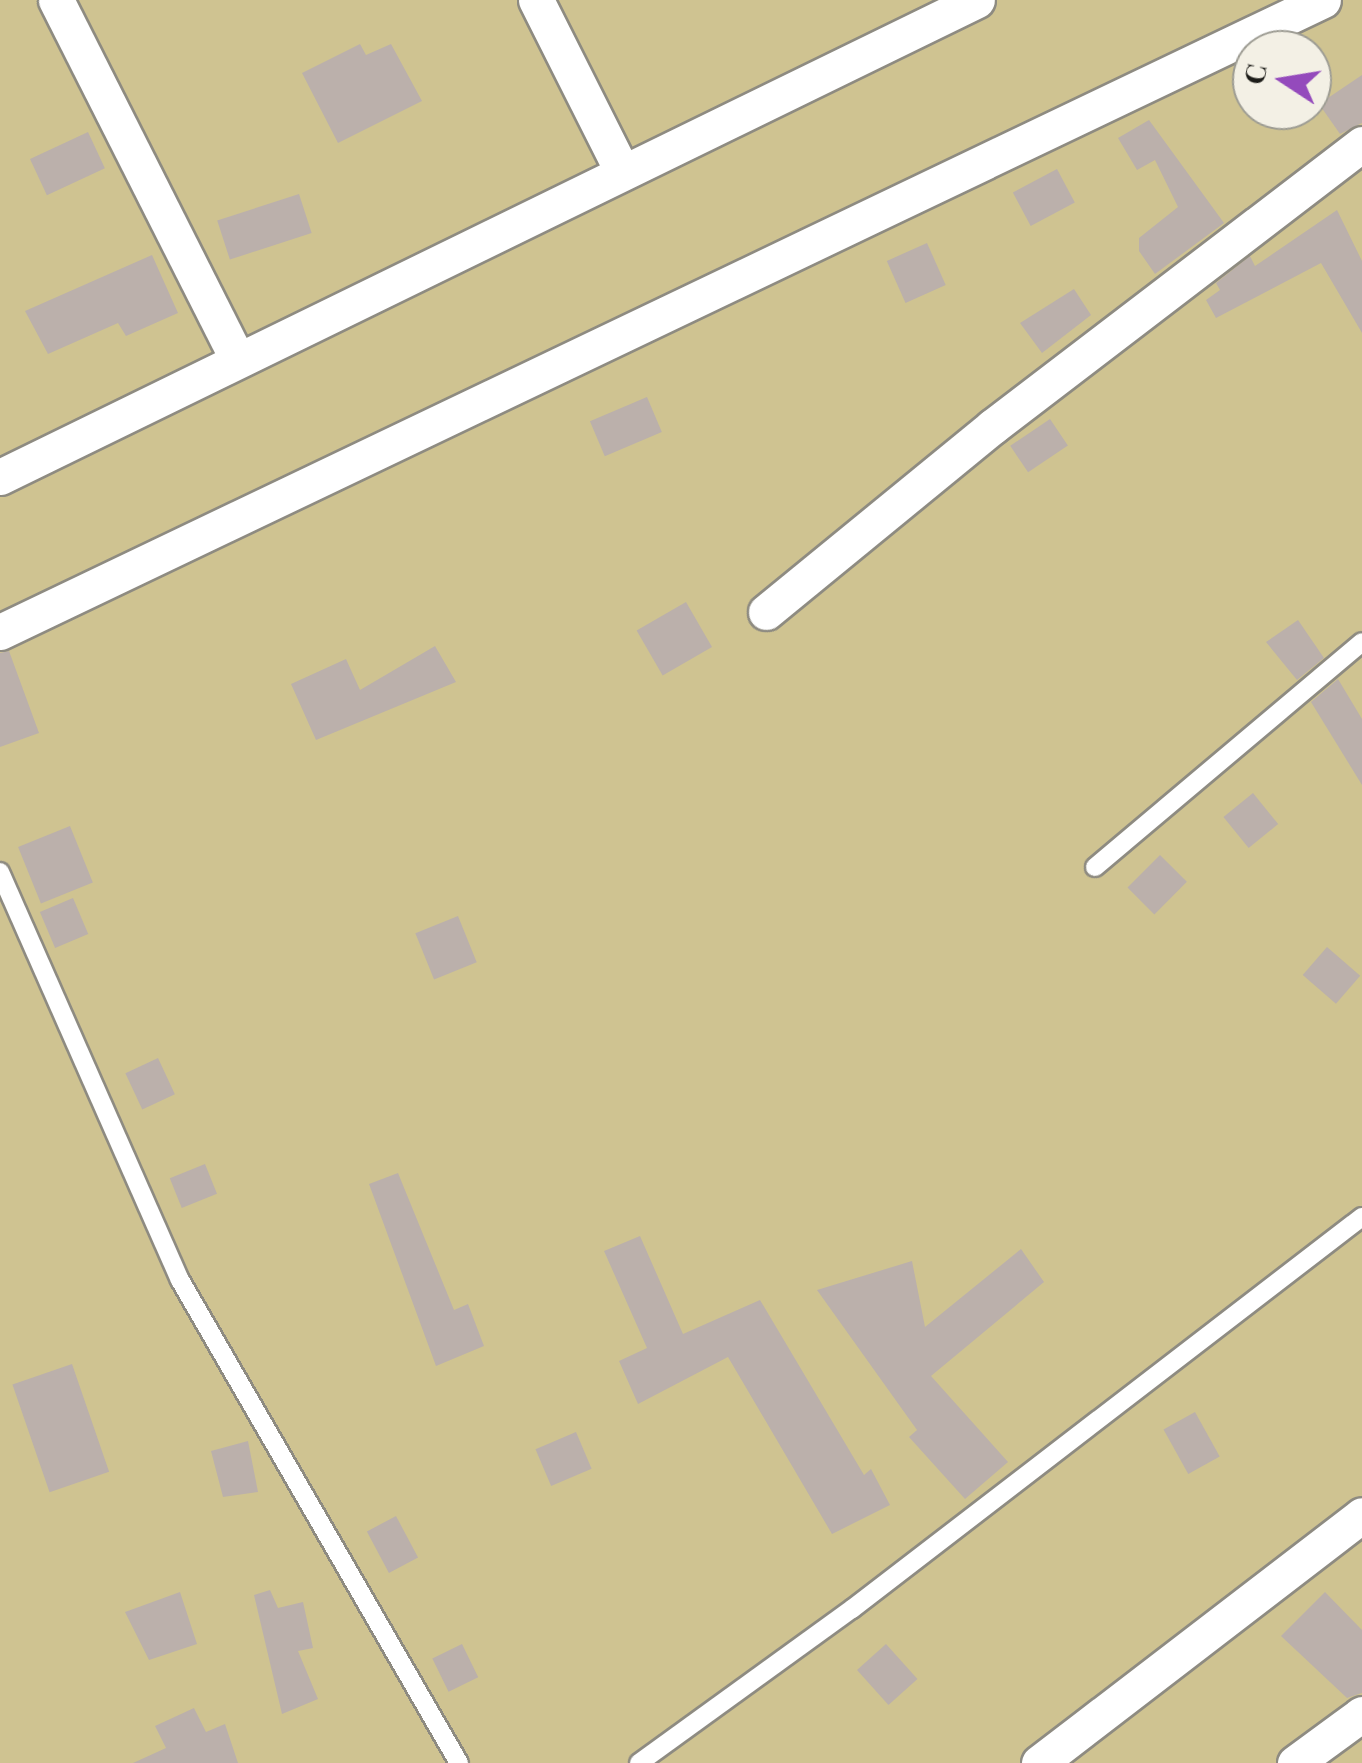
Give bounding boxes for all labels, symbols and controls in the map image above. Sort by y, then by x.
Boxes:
north arrow [1232,30,1332,130]
text: С [1234,61,1274,88]

